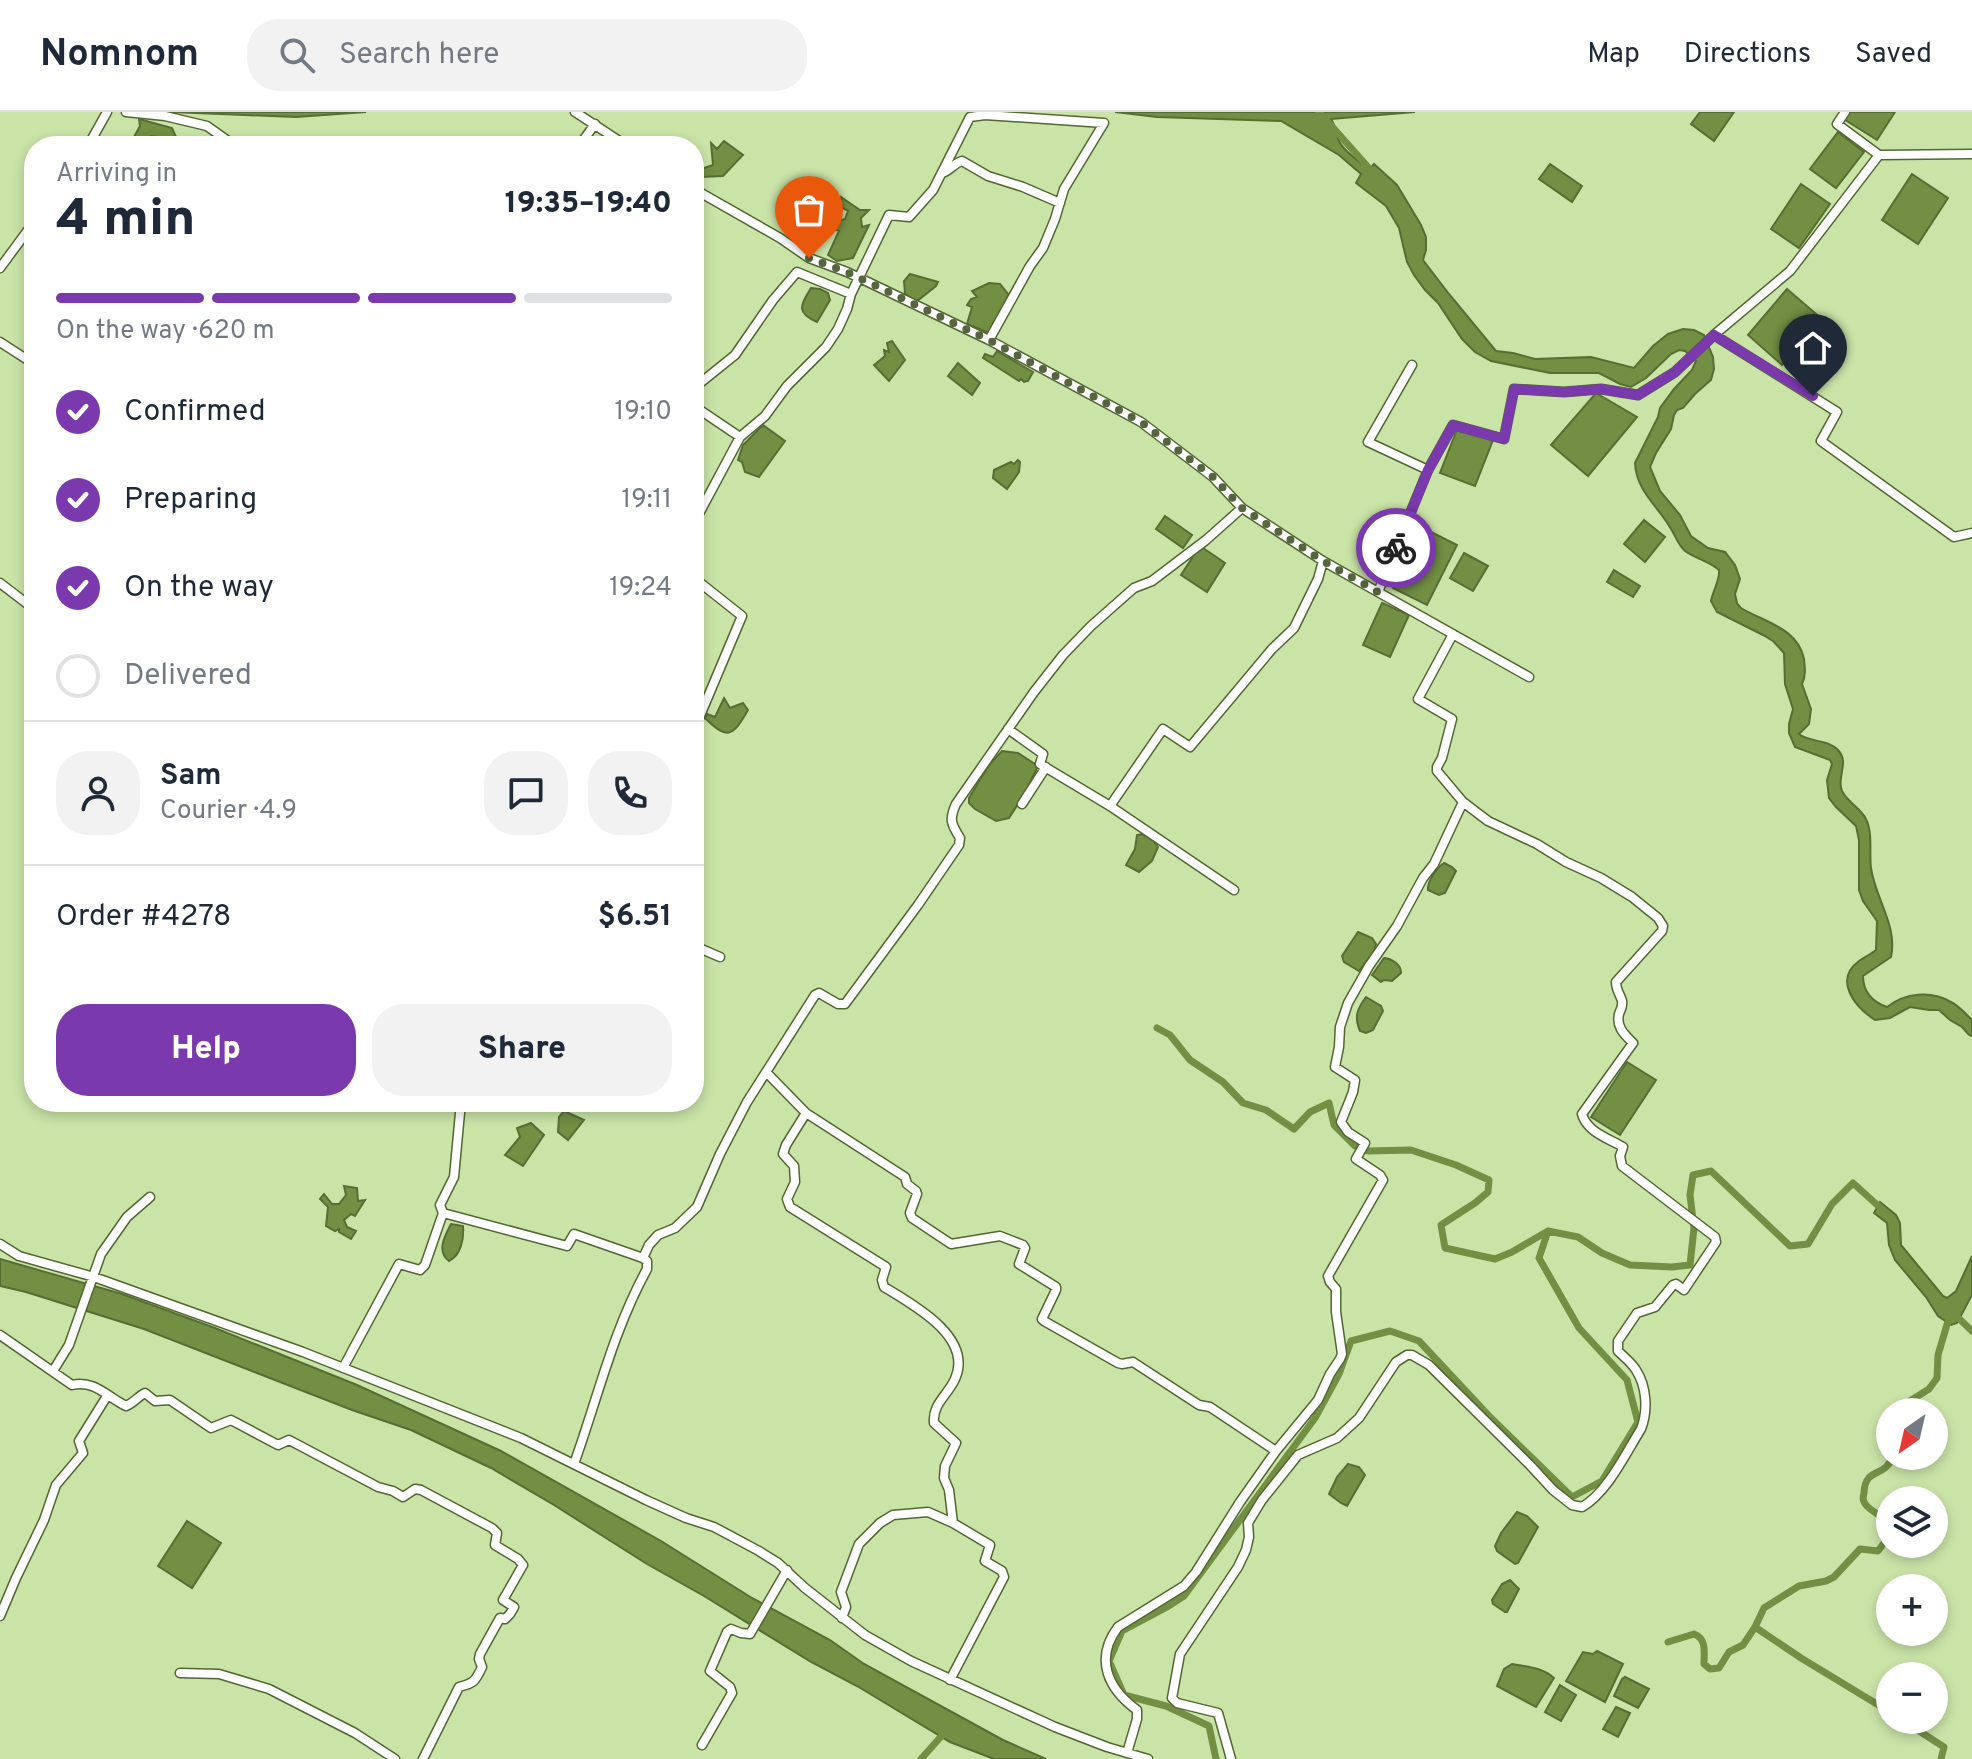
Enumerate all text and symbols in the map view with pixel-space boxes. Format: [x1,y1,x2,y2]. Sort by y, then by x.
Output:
search box [247,19,807,91]
text: Nomnom [40,31,199,80]
icon: search [275,33,319,77]
text: Search here [339,37,499,74]
text: Map [1587,37,1640,73]
text: Directions [1684,37,1811,73]
text: Saved [1855,37,1932,73]
text: Arriving in [56,158,177,191]
pin [775,176,843,258]
text: 19:35–19:40 [505,186,672,223]
text: 4 min [56,188,196,254]
icon: bag [787,188,831,232]
pin [1779,314,1847,396]
text: On the way · 620 m [56,315,274,348]
icon: home [1791,326,1835,370]
icon: check [56,390,100,434]
text: Confirmed [124,394,266,431]
text: 19:10 [615,396,672,429]
icon: check [56,478,100,522]
text: Preparing [124,482,257,519]
text: 19:11 [622,484,672,517]
courier [1356,508,1436,588]
icon: bike [1374,526,1418,570]
icon: check [56,566,100,610]
text: On the way [124,570,274,607]
text: 19:24 [609,572,672,605]
text: Delivered [124,658,252,695]
button: person [56,751,140,835]
button: chat [484,751,568,835]
button: phone [588,751,672,835]
text: Sam [160,758,222,795]
text: Courier · 4.9 [160,795,297,828]
text: Order #4278 [56,899,231,936]
text: $6.51 [598,899,672,936]
button: Help [56,1004,356,1096]
button: Share [372,1004,672,1096]
north arrow [1876,1398,1948,1470]
map controls [1876,1398,1948,1734]
button: layers [1876,1486,1948,1558]
button: + [1876,1574,1948,1646]
button: − [1876,1662,1948,1734]

